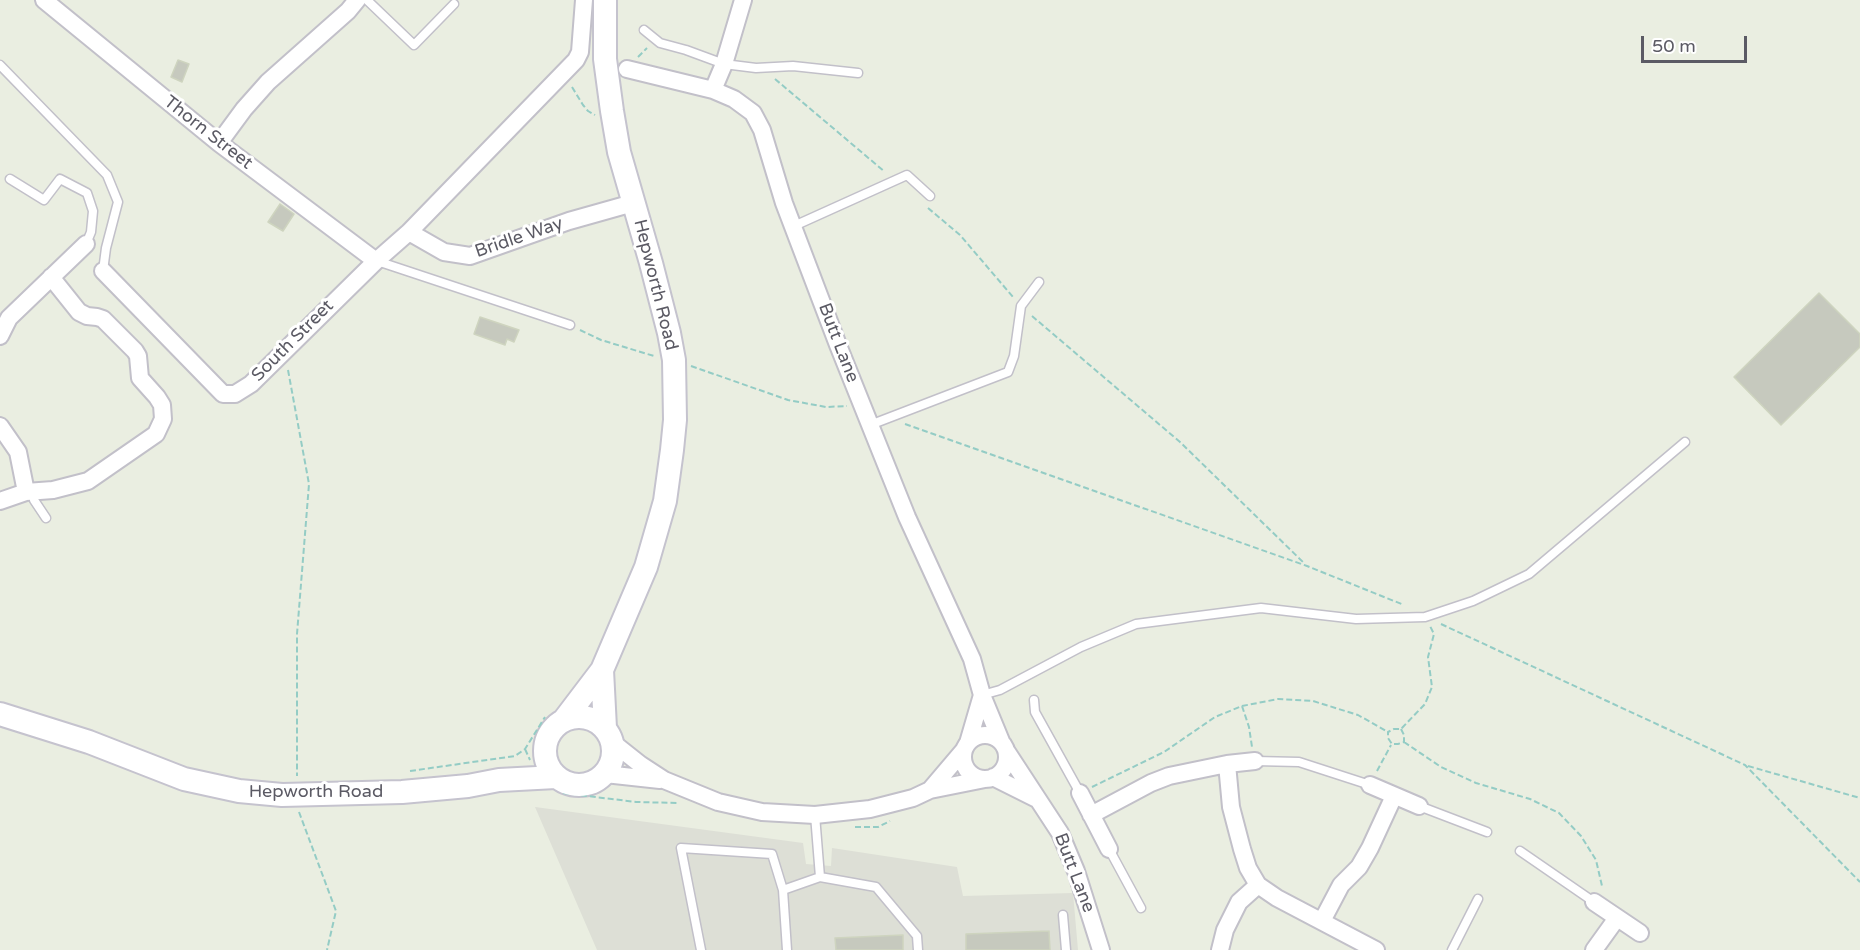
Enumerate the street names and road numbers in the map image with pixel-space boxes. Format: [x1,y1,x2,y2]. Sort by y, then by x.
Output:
street label: Thorn Street [159,92,257,174]
street label: Bridle Way [472,213,566,263]
street label: Hepworth Road [628,217,682,353]
street label: South Street [248,296,338,386]
street label: Butt Lane [813,300,863,386]
street label: Hepworth Road [249,781,383,803]
street label: Butt Lane [1049,830,1099,916]

